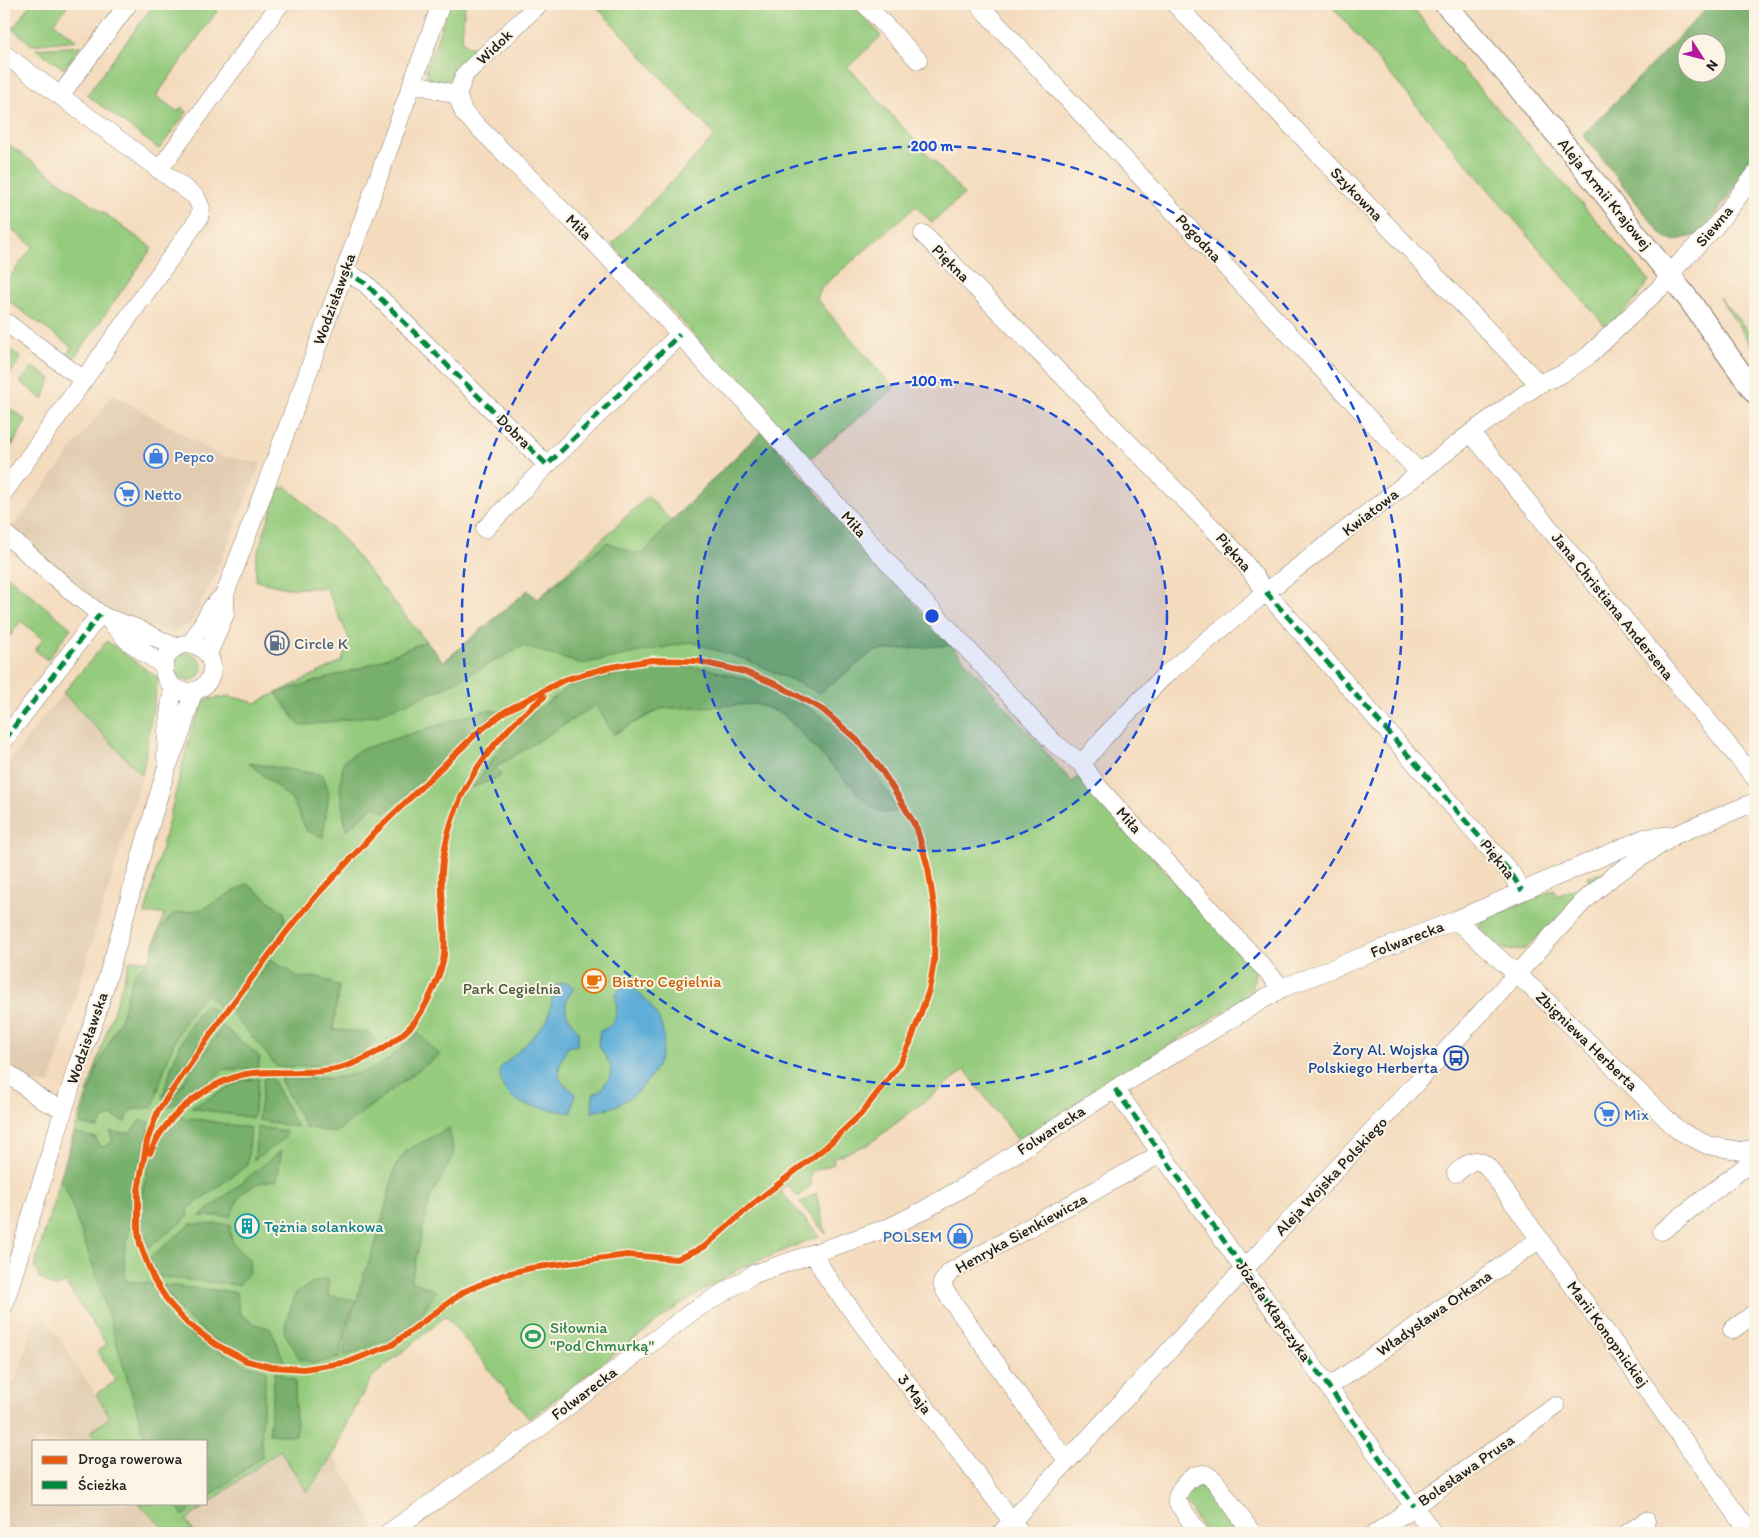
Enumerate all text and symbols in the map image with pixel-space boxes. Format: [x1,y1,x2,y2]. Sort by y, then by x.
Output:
street label: Widok [472,25,516,69]
north arrow [1676,32,1726,82]
text: N [1702,57,1722,74]
street label: Aleja Armii Krajowej [1554,134,1656,254]
text: 200 m [911,137,954,155]
street label: Szykowna [1327,163,1387,225]
street label: Siewna [1691,201,1737,251]
street label: Miła [562,210,596,244]
street label: Pogodna [1172,210,1227,267]
street label: Piękna [928,240,974,286]
street label: Wodzisławska [309,250,360,347]
text: 100 m [911,372,953,390]
street label: Dobra [493,410,535,452]
shop icon: Pepco [143,443,169,469]
place label: Pepco [174,447,214,466]
supermarket icon: Netto [114,481,140,507]
street label: Kwiatowa [1338,484,1402,540]
place label: Netto [144,485,182,504]
street label: Miła [837,507,871,541]
street label: Jana Christiana Andersena [1548,528,1679,684]
street label: Piękna [1212,529,1256,576]
centre of rings [923,607,941,625]
fuel station icon: Circle K [264,630,290,656]
place label: Circle K [294,634,349,653]
street label: Miła [1112,803,1146,837]
street label: Piękna [1476,835,1520,883]
street label: Folwarecka [1368,916,1447,962]
cafe icon: Bistro Cegielnia [581,968,607,994]
place label: Bistro Cegielnia [612,972,722,991]
park label: Park Cegielnia [463,979,562,998]
street label: Zbigniewa Herberta [1532,987,1643,1095]
street label: Wodzisławska [62,989,112,1087]
place label: Żory Al. Wojska Polskiego Herberta [1308,1040,1439,1077]
bus stop icon: Żory Al. Wojska Polskiego Herberta [1443,1045,1469,1071]
street label: Folwarecka [1013,1101,1089,1159]
supermarket icon: Mix [1594,1101,1620,1127]
place label: Mix [1624,1105,1649,1124]
street label: Aleja Wojska Polskiego [1271,1113,1391,1239]
street label: Henryka Sienkiewicza [952,1189,1090,1277]
building icon: Tężnia solankowa [234,1213,260,1239]
place label: Tężnia solankowa [264,1217,384,1236]
shop icon: POLSEM [947,1223,973,1249]
place label: POLSEM [883,1227,942,1246]
street label: Józefa Kłapczyka [1232,1257,1316,1366]
street label: Władysława Orkana [1373,1266,1495,1360]
street label: Marii Konopnickiej [1563,1277,1653,1391]
place label: Siłownia "Pod Chmurką" [550,1318,655,1355]
sports icon: Siłownia "Pod Chmurką" [520,1323,546,1349]
street label: Folwarecka [547,1362,621,1424]
street label: 3 Maja [894,1370,936,1418]
street label: Bolesława Prusa [1414,1429,1518,1510]
legend [32,1440,208,1504]
text: Droga rowerowa [78,1450,182,1468]
text: Ścieżka [78,1476,127,1494]

